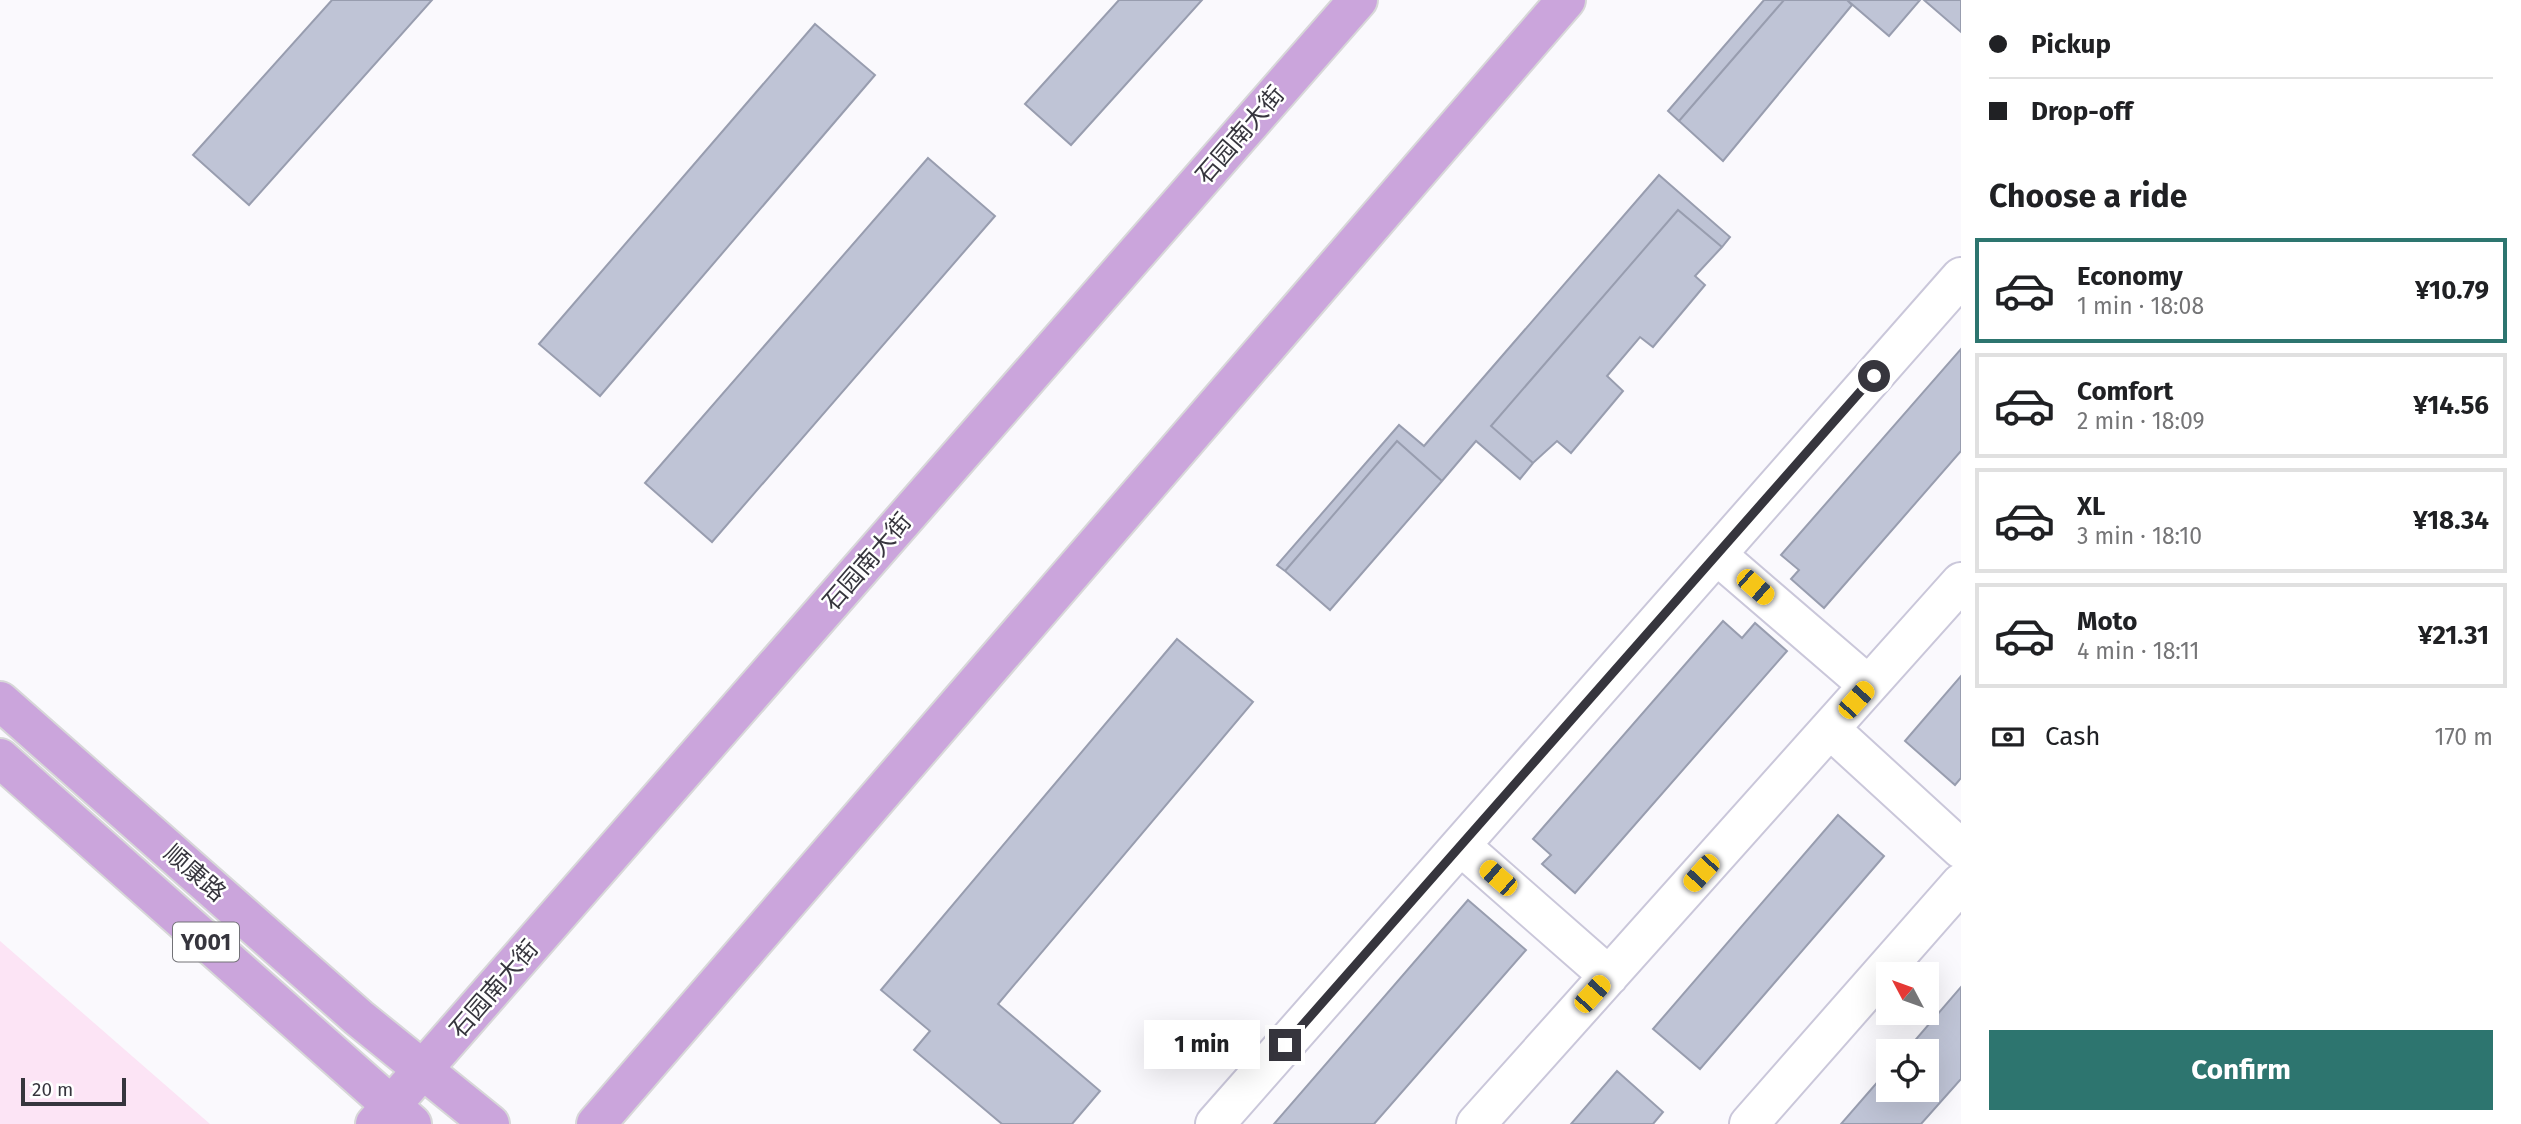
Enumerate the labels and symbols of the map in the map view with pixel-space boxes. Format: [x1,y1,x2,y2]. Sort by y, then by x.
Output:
street label: 石园南大街 [1190,81,1290,189]
route start [1858,360,1890,392]
street label: 石园南大街 [817,508,917,616]
car [1733,565,1778,609]
car [1835,677,1878,723]
street label: 顺康路 [159,839,231,907]
car [1680,850,1723,896]
car [1476,856,1521,900]
road number: Y001 [173,923,239,962]
street label: 石园南大街 [444,935,544,1043]
north arrow [1876,962,1939,1026]
car [1571,971,1614,1017]
callout: 1 min [1145,1020,1260,1070]
route end [1269,1029,1301,1061]
scale bar [21,1075,126,1107]

